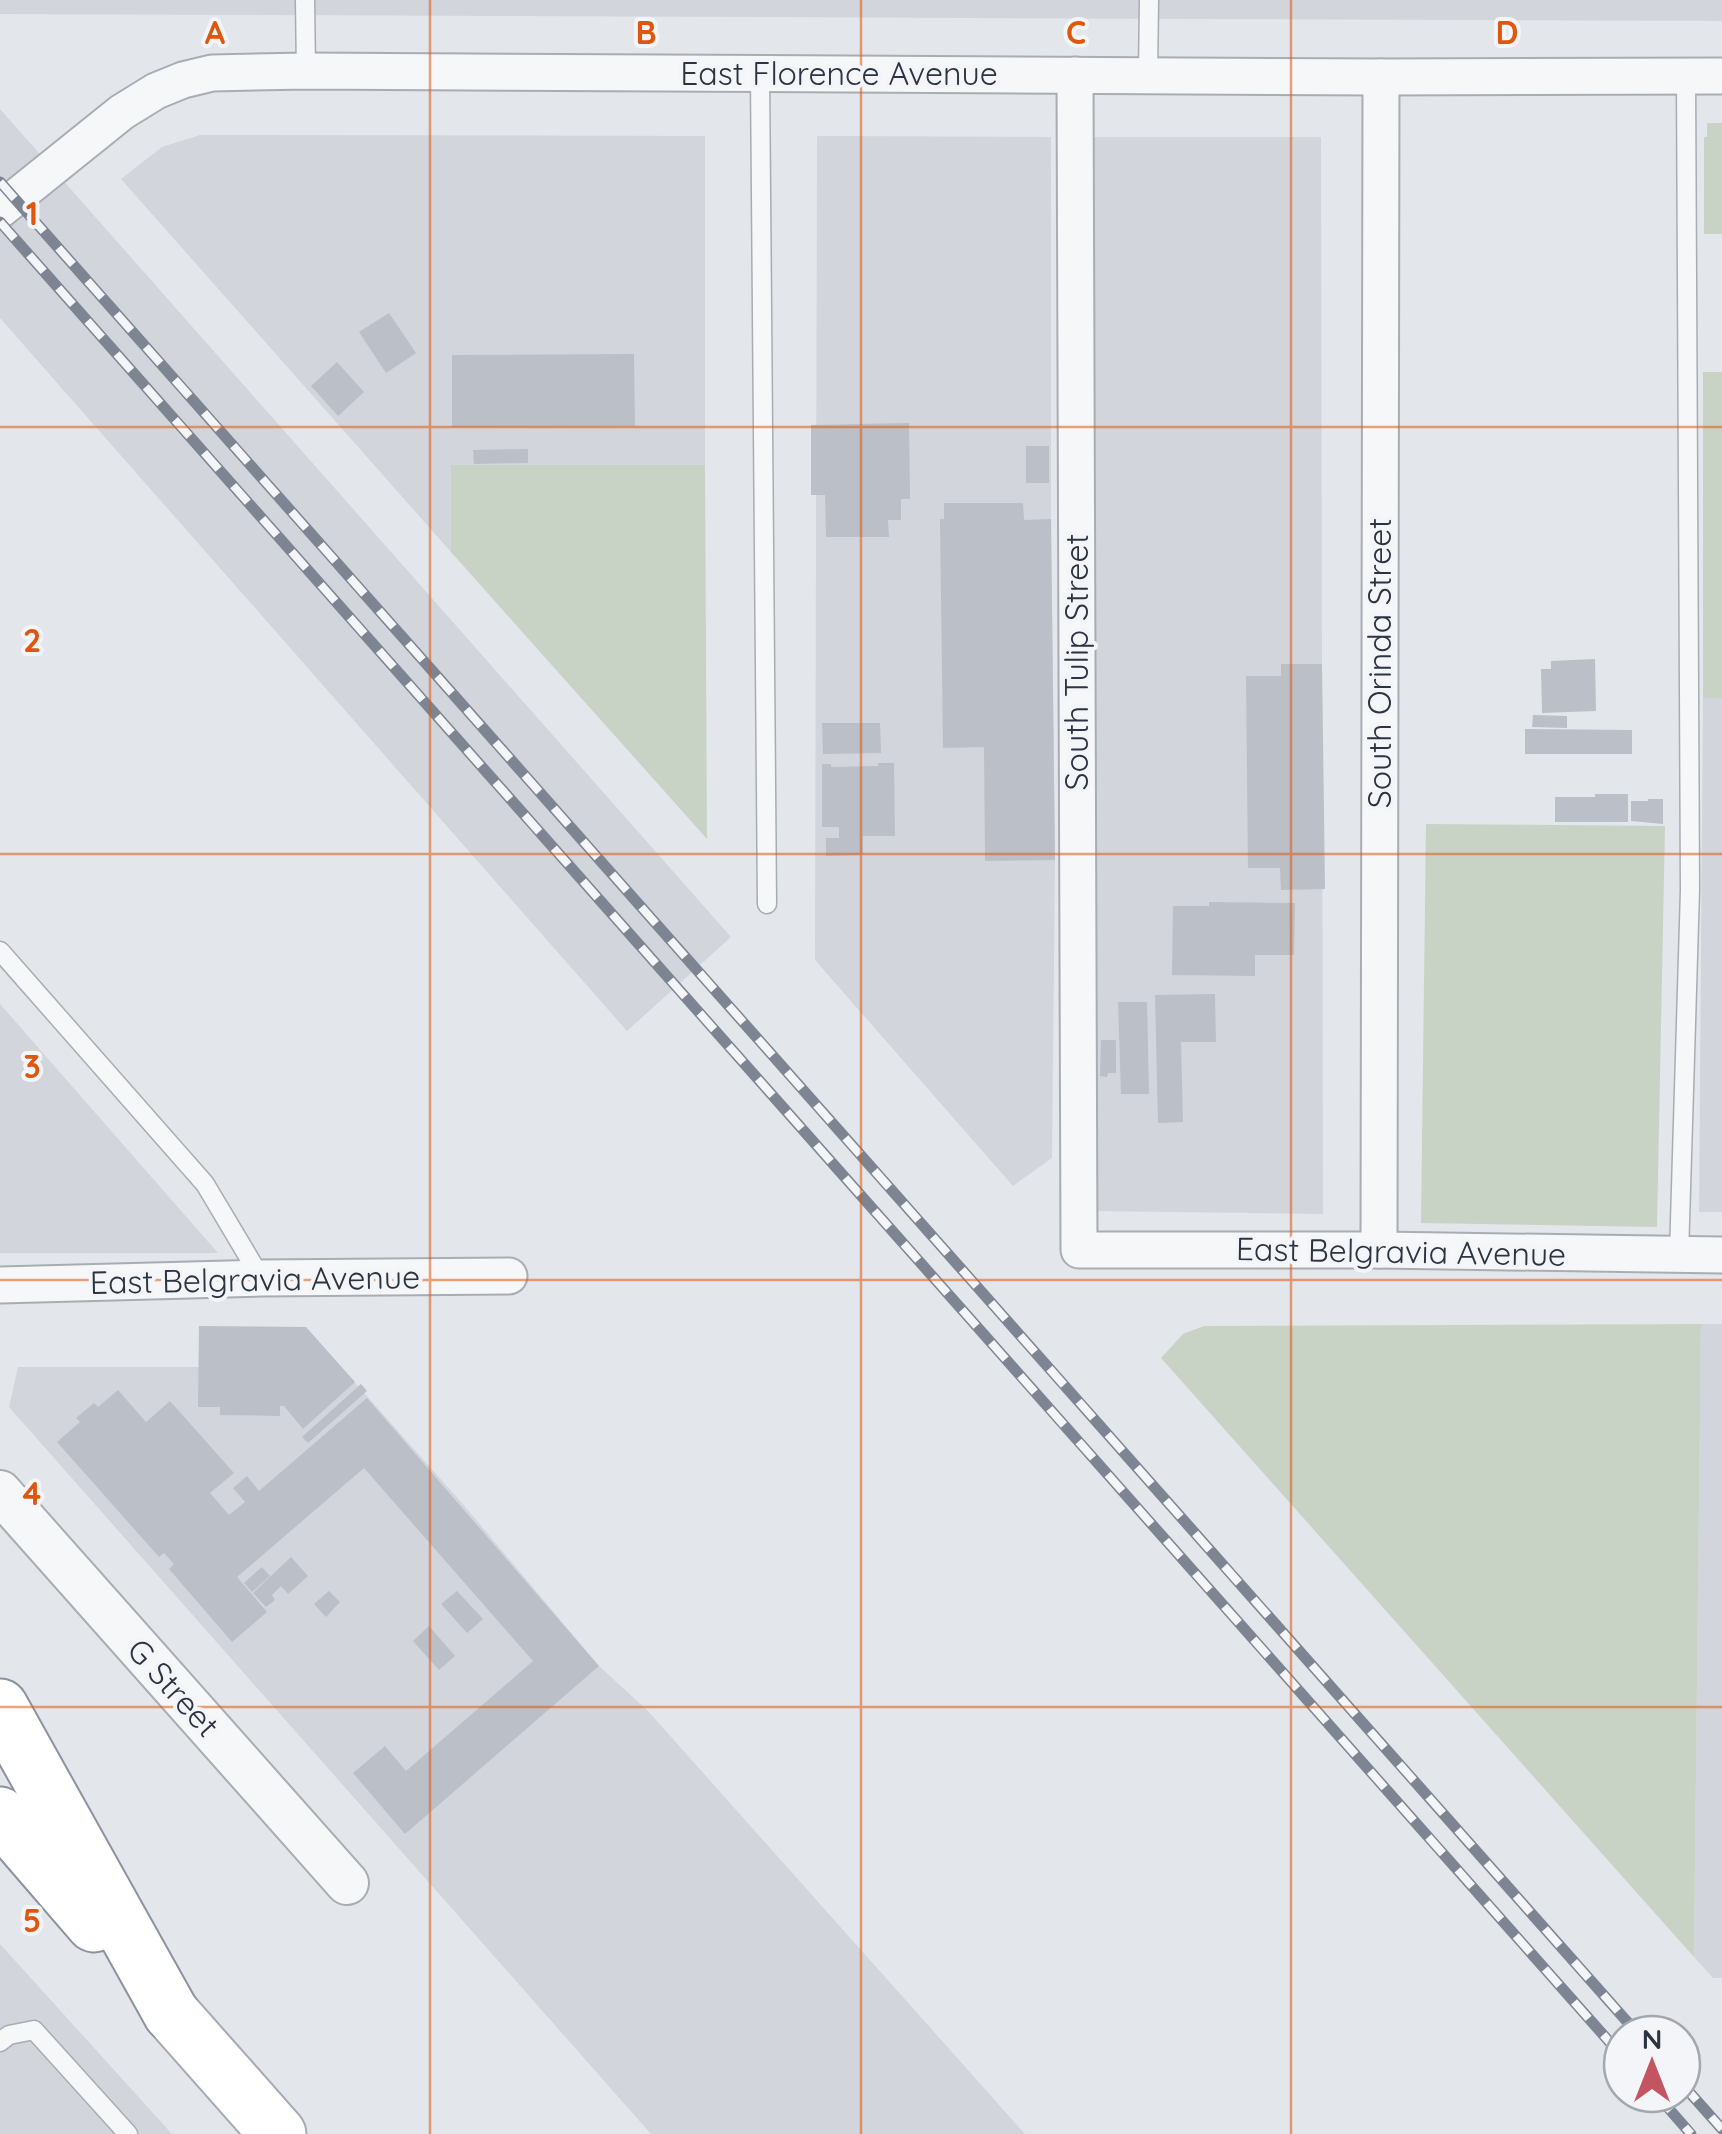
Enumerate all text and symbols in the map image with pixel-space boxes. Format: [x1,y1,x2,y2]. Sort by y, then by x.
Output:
text: A [205,12,226,52]
text: B [636,12,656,52]
text: C [1066,12,1086,52]
text: D [1496,12,1518,52]
street label: East Florence Avenue [680,53,998,93]
text: 1 [26,193,38,233]
street label: South Orinda Street [1359,518,1399,808]
street label: South Tulip Street [1056,534,1096,790]
text: 2 [23,620,41,660]
text: 3 [23,1046,41,1086]
street label: East Belgravia Avenue [1236,1228,1567,1274]
street label: East Belgravia Avenue [89,1256,420,1302]
text: 4 [23,1473,42,1513]
street label: G Street [119,1630,228,1745]
text: 5 [23,1900,41,1940]
north arrow [1602,2014,1702,2114]
text: N [1642,2021,1662,2056]

